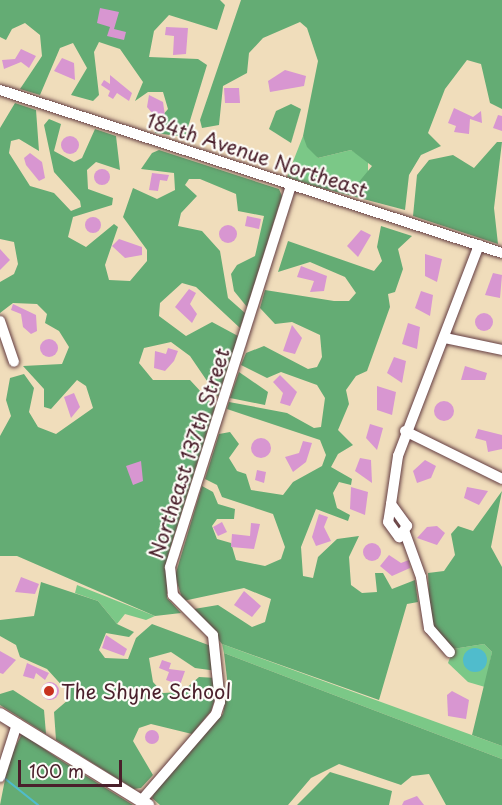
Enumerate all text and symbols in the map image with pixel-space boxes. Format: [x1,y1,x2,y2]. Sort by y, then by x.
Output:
street label: 184th Avenue Northeast [144,108,370,202]
street label: Northeast 137th Street [144,345,234,561]
place label: The Shyne School [61,679,232,703]
marker: The Shyne School [42,684,56,698]
scale bar [21,748,124,786]
text: 100 m [29,757,84,784]

